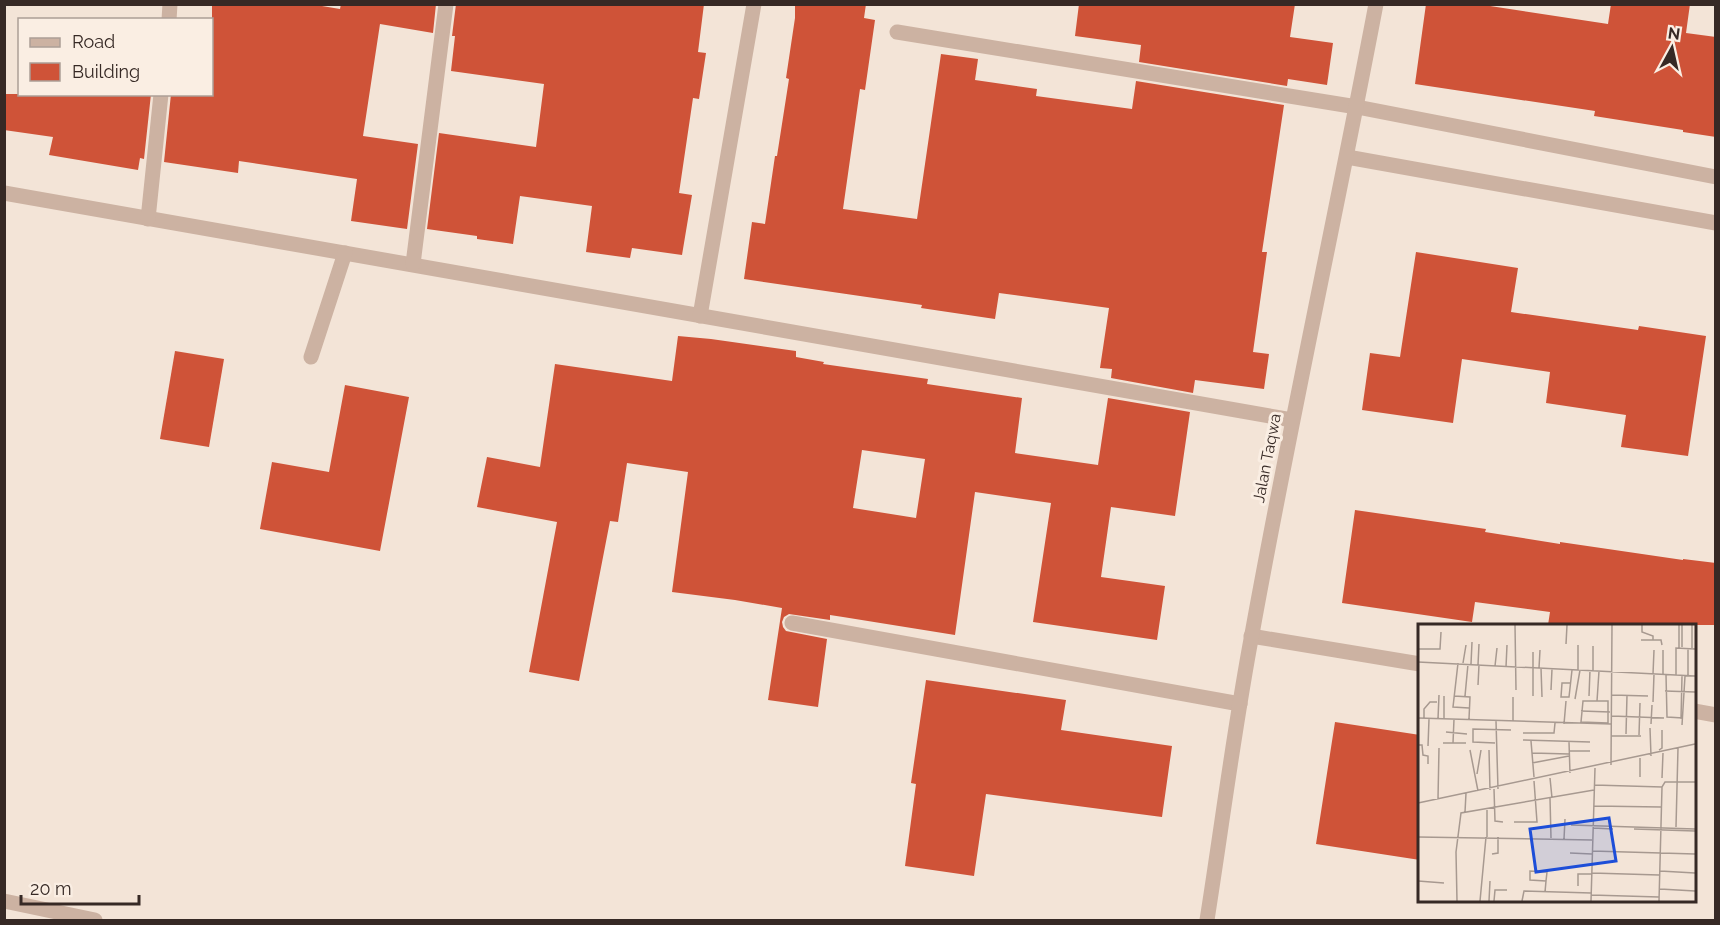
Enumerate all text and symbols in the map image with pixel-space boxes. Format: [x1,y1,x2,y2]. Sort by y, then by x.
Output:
legend [18,18,213,96]
north arrow [1642,18,1702,78]
text: N [1667,23,1681,44]
text: Road [72,31,115,52]
text: Building [72,61,140,82]
street label: Jalan Taqwa [1249,412,1285,504]
inset map [1418,624,1696,901]
scale bar [21,868,140,906]
text: 20 m [30,878,72,899]

